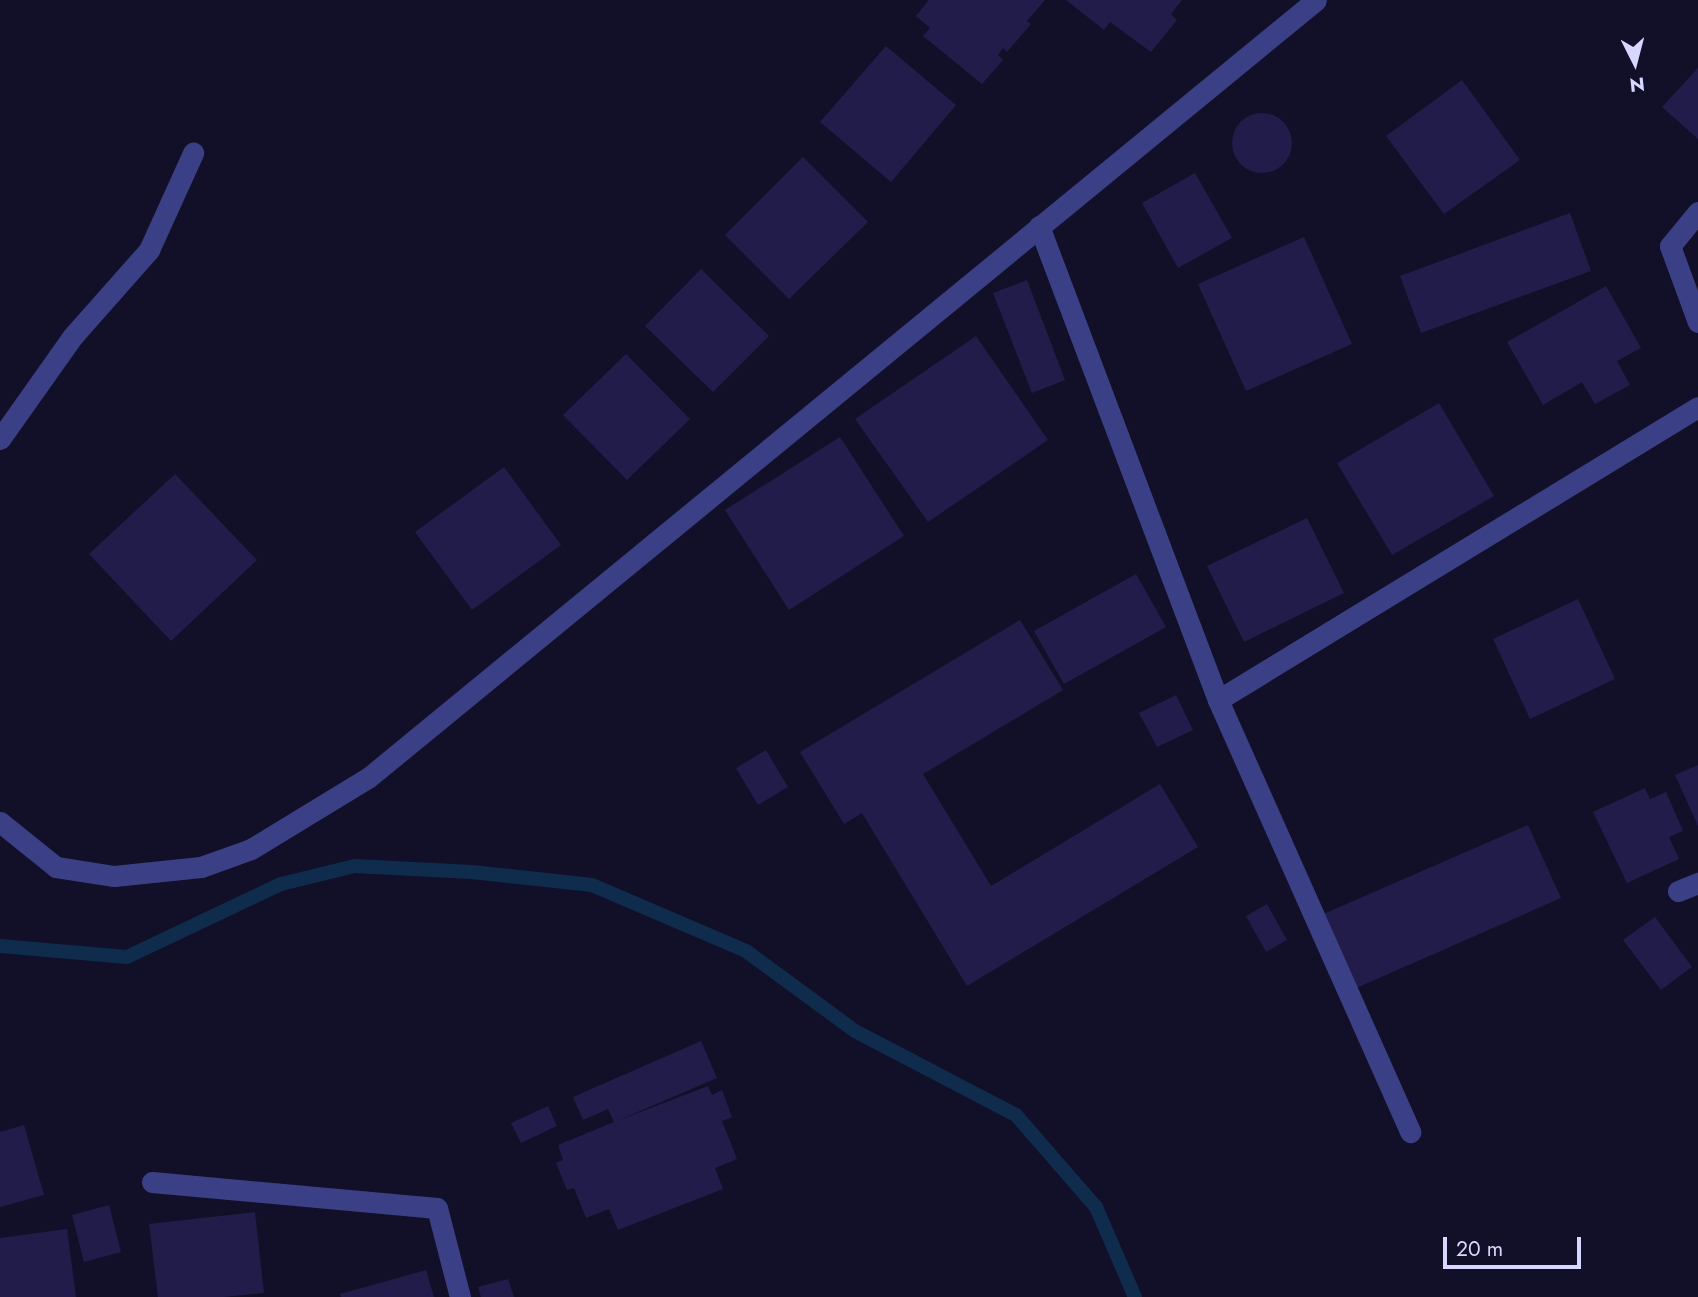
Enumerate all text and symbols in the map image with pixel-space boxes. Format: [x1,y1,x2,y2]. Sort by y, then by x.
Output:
north arrow [1600,28,1670,98]
text: N [1628,70,1646,99]
scale bar [1446,1224,1584,1268]
text: 20 m [1456,1234,1503,1264]

